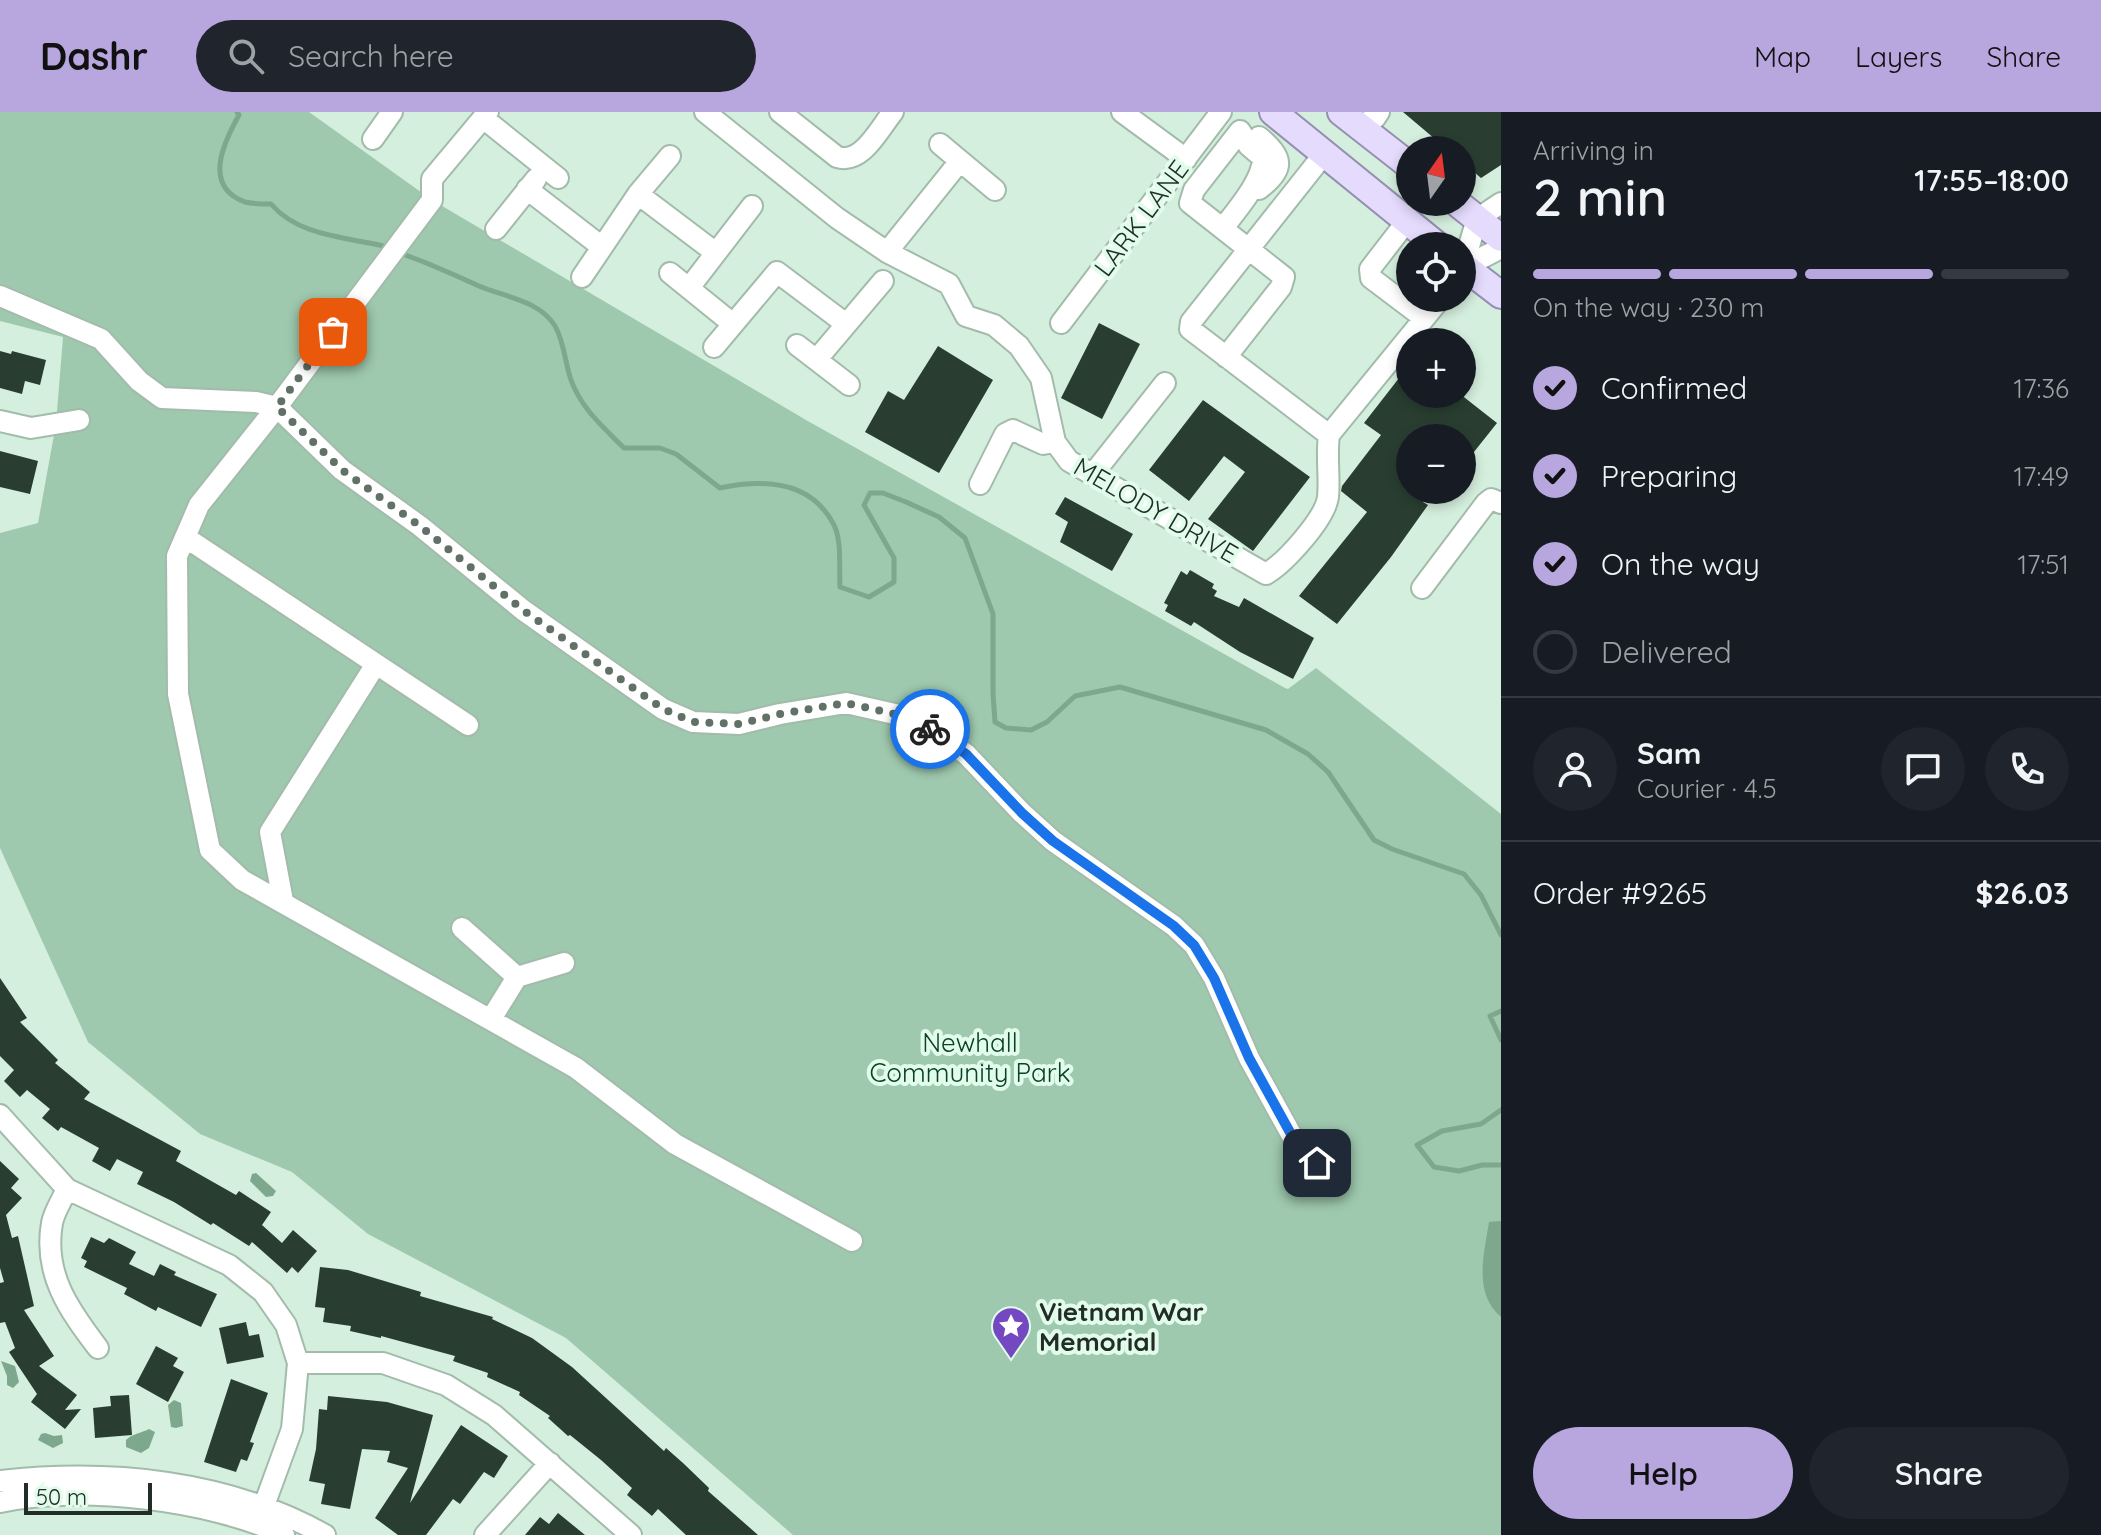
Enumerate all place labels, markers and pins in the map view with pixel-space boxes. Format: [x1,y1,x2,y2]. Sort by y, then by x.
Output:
pin [299,298,367,366]
pin [1283,1129,1351,1197]
place label: Vietnam War Memorial [1039,1295,1204,1358]
place icon: Vietnam War Memorial [990,1305,1032,1360]

